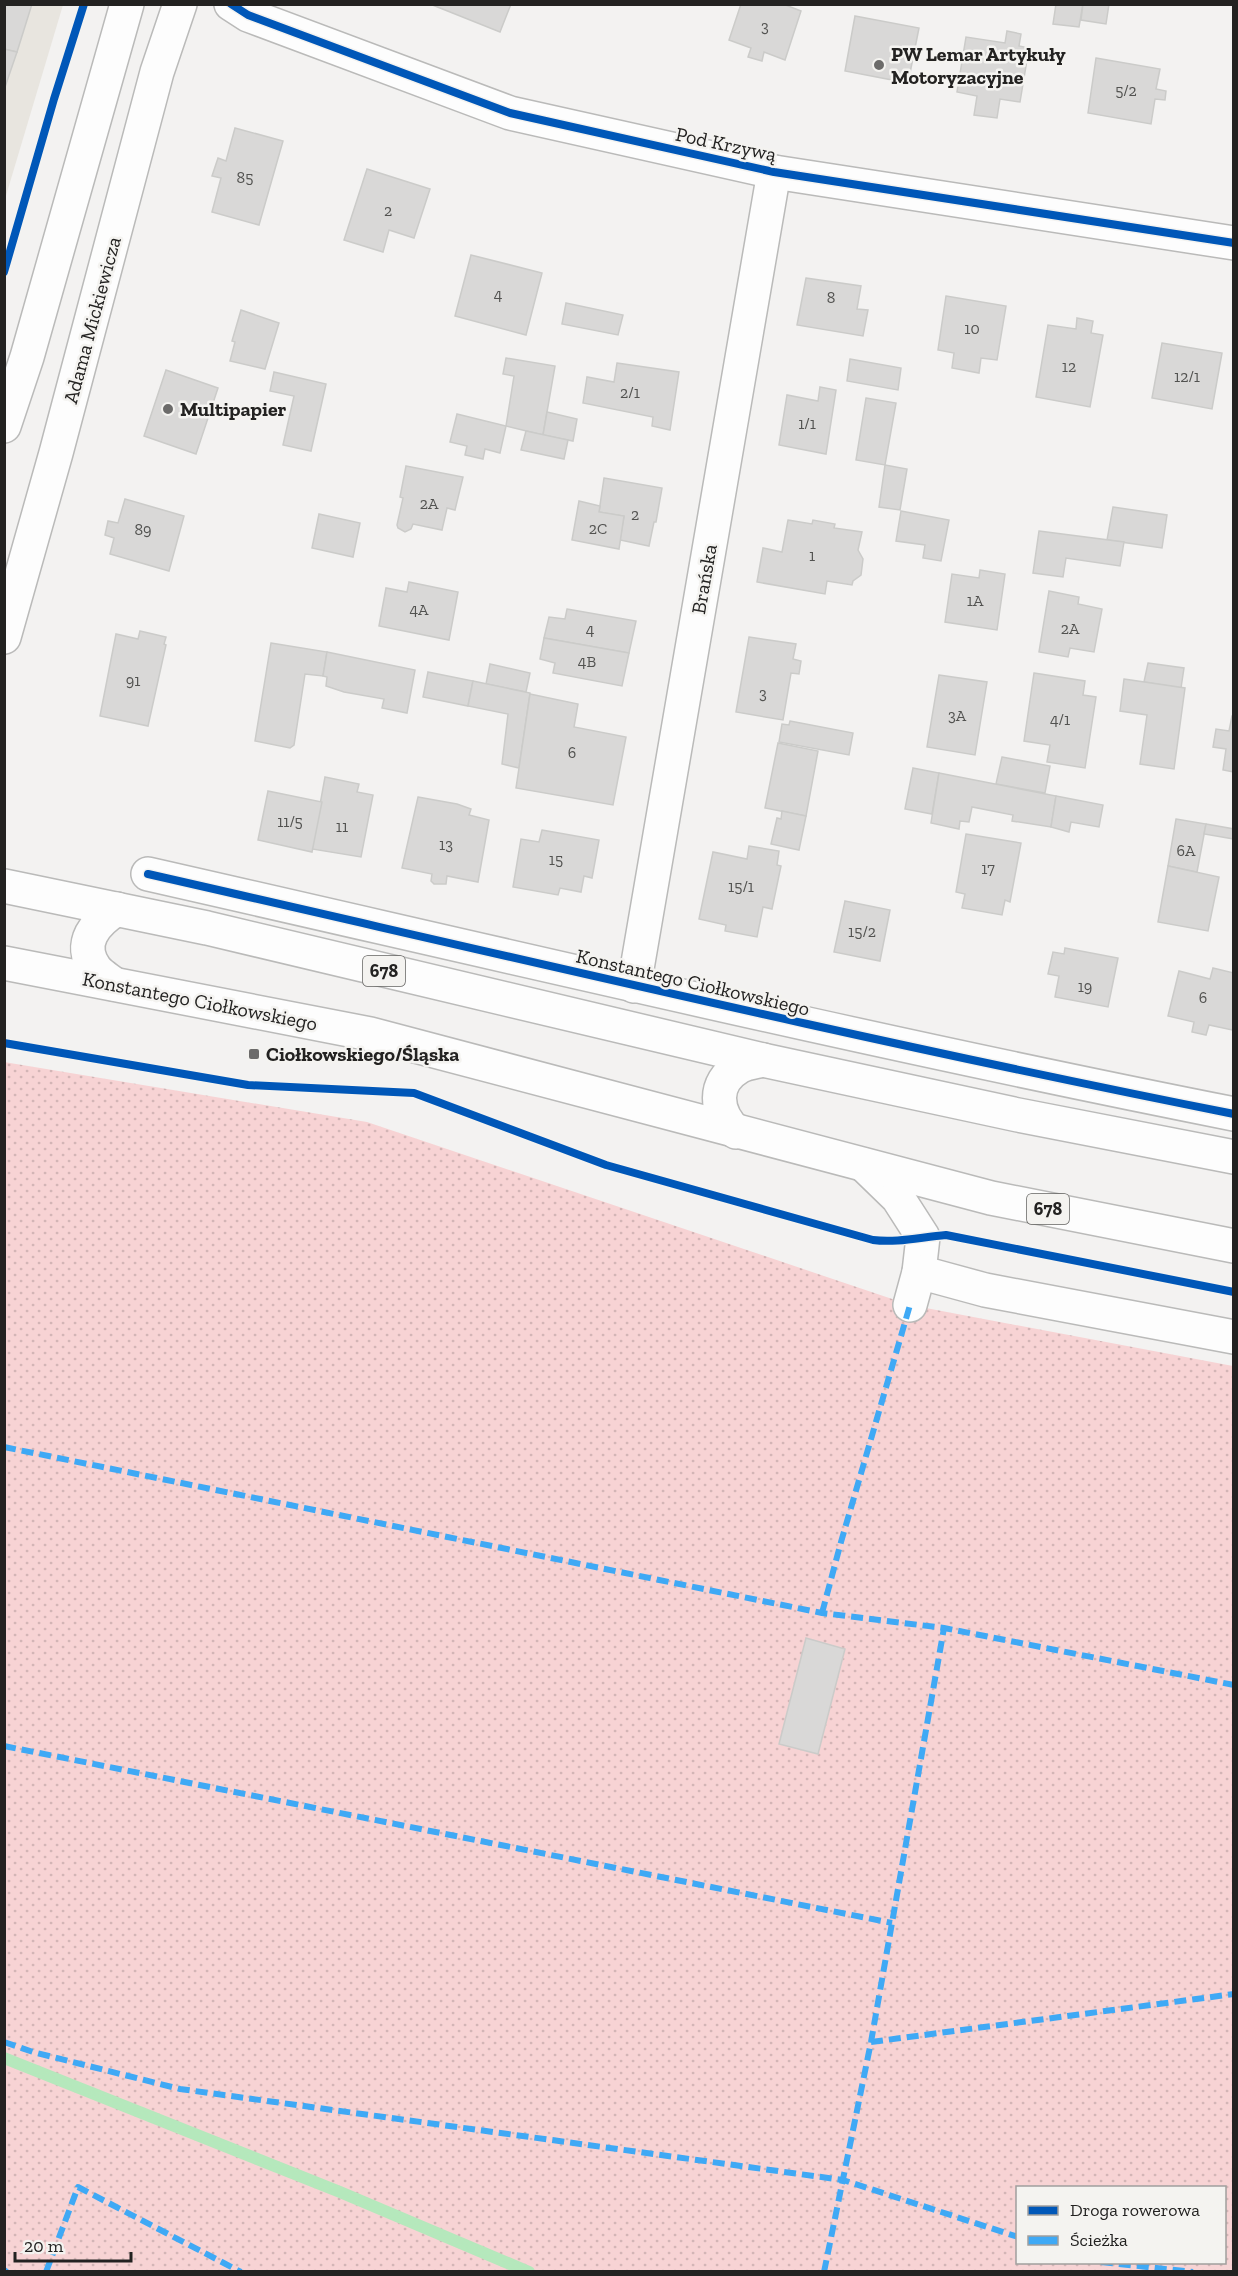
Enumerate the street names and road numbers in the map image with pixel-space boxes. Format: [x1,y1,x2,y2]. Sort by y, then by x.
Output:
street label: Pod Krzywą [673,122,779,166]
street label: Adama Mickiewicza [58,234,126,406]
street label: Brańska [686,542,722,616]
street label: Konstantego Ciołkowskiego [574,943,812,1021]
road number: 678 [363,956,405,986]
street label: Konstantego Ciołkowskiego [80,966,320,1036]
road number: 678 [1027,1194,1069,1224]

